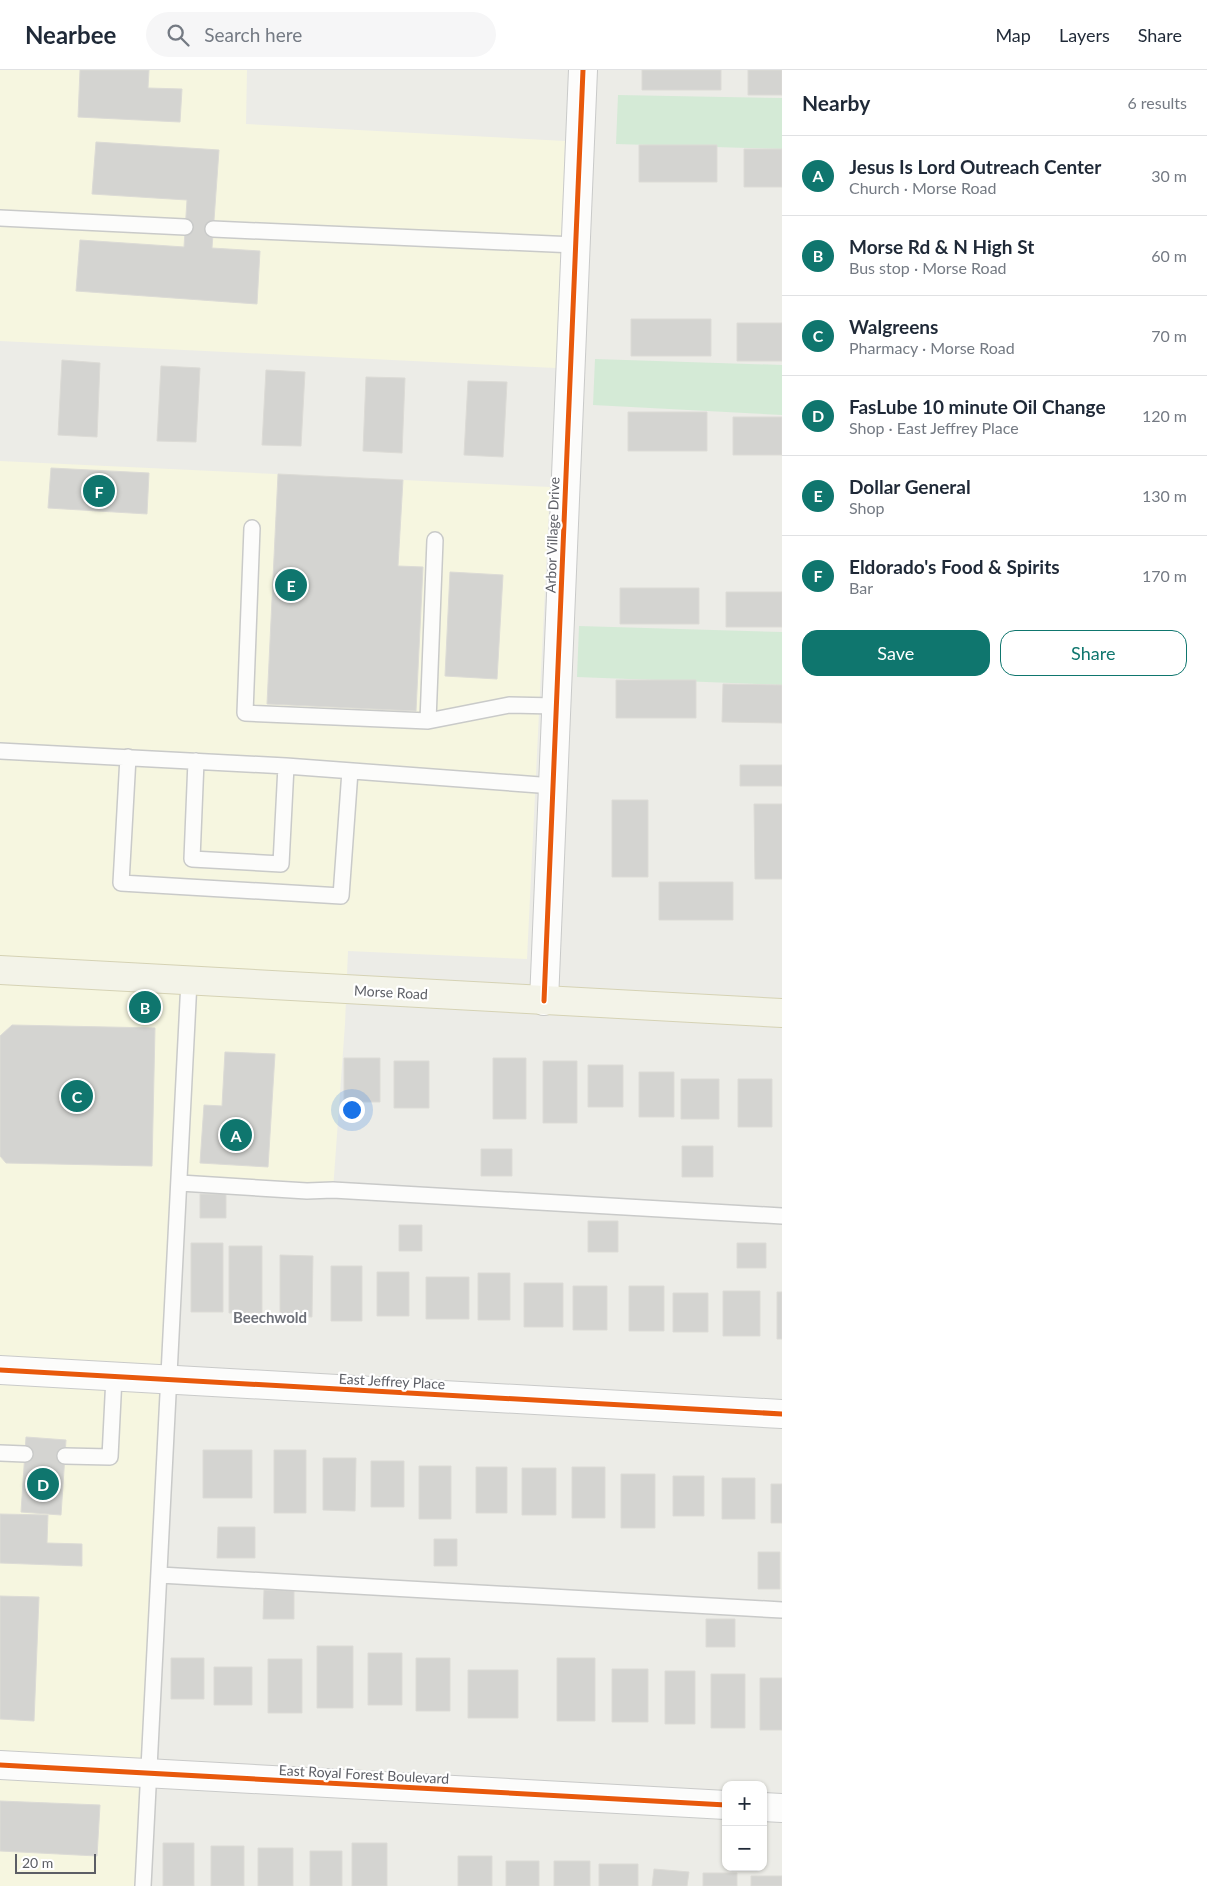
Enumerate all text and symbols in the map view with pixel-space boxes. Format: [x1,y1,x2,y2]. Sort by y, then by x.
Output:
search box [146,12,496,57]
text: Nearbee [25,20,116,49]
icon: search [164,21,192,49]
text: Search here [204,23,302,46]
text: Map [995,24,1031,46]
text: Layers [1059,24,1110,46]
text: Share [1138,24,1182,46]
text: Nearby [802,90,870,115]
text: 6 results [1127,93,1187,112]
text: Jesus Is Lord Outreach Center [849,155,1101,178]
text: A [812,166,824,185]
text: 30 m [1151,166,1187,185]
text: Church · Morse Road [849,178,996,197]
text: Morse Rd & N High St [849,235,1034,258]
text: B [813,246,823,265]
text: 60 m [1151,246,1187,265]
text: Bus stop · Morse Road [849,258,1007,277]
text: Walgreens [849,315,938,338]
text: C [813,326,823,345]
text: 70 m [1151,326,1187,345]
text: Pharmacy · Morse Road [849,338,1015,357]
text: FasLube 10 minute Oil Change [849,395,1106,418]
text: D [812,406,824,425]
text: 120 m [1142,406,1187,425]
text: Shop · East Jeffrey Place [849,418,1019,437]
pin: F [83,472,115,510]
text: Dollar General [849,475,971,498]
street label: Arbor Village Drive [541,477,563,593]
text: E [813,486,823,505]
text: 130 m [1142,486,1187,505]
text: Shop [849,498,885,517]
text: Eldorado's Food & Spirits [849,555,1060,578]
pin: E [275,566,307,604]
text: F [813,566,823,585]
text: 170 m [1142,566,1187,585]
text: Bar [849,578,873,597]
button: Save [802,630,990,676]
button: Share [1000,630,1187,676]
street label: Morse Road [354,982,428,1002]
pin: B [129,988,161,1026]
pin: C [61,1077,93,1115]
your location [339,1097,365,1123]
pin: A [220,1116,252,1154]
district label: Beechwold [233,1308,307,1326]
street label: East Jeffrey Place [338,1370,446,1392]
pin: D [27,1465,59,1503]
street label: East Royal Forest Boulevard [278,1761,450,1787]
map controls [722,1781,767,1871]
button: + [722,1781,767,1826]
button: − [722,1826,767,1871]
scale bar [15,1851,96,1874]
text: 20 m [22,1854,53,1871]

